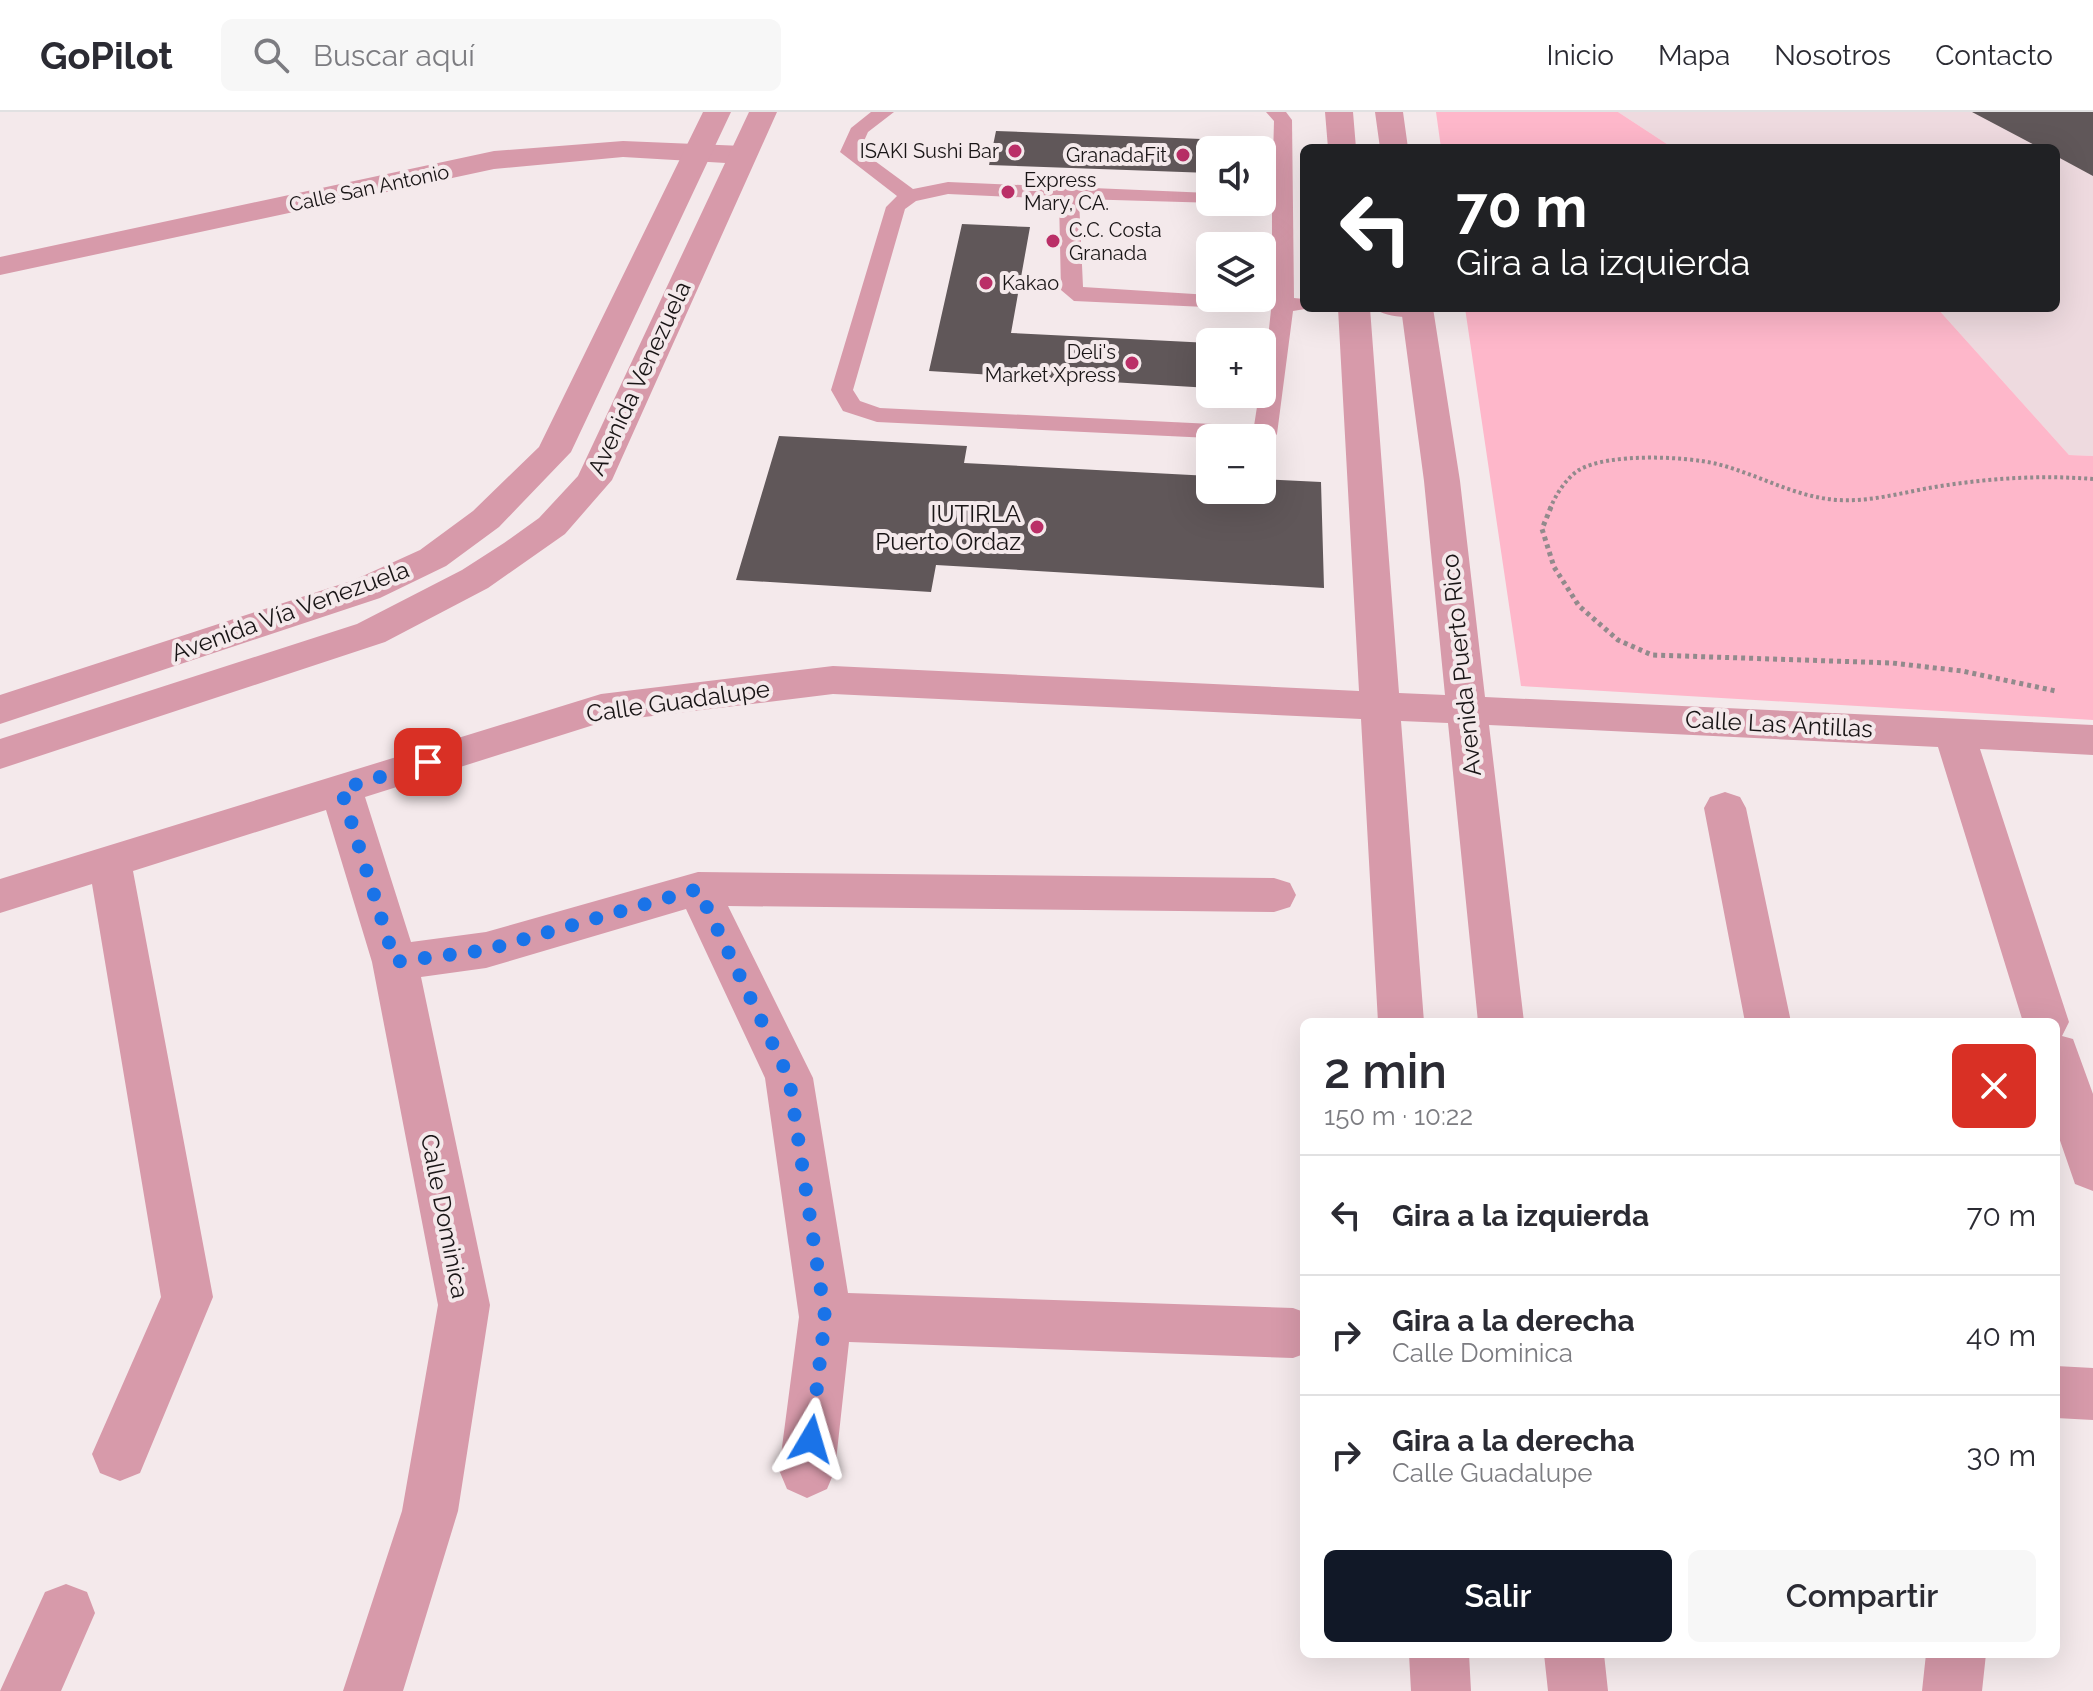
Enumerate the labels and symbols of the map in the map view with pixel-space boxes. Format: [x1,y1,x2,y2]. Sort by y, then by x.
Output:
place label: ISAKI Sushi Bar [860,139,999,163]
marker: ISAKI Sushi Bar [1006,142,1024,160]
place label: GranadaFit [1066,143,1167,167]
marker: GranadaFit [1174,146,1192,164]
street label: Calle San Antonio [287,159,451,217]
place label: Express Mary, CA. [1024,168,1109,215]
marker: Express Mary, CA. [999,183,1017,201]
place label: C.C. Costa Granada [1069,218,1162,265]
marker: C.C. Costa Granada [1044,232,1062,250]
place label: Kakao [1002,271,1059,295]
marker: Kakao [977,274,995,292]
street label: Avenida Venezuela [581,276,697,480]
place label: Deli's Market Xpress [985,340,1116,387]
marker: Deli's Market Xpress [1123,354,1141,372]
place label: IUTIRLA Puerto Ordaz [875,499,1021,556]
marker: IUTIRLA Puerto Ordaz [1028,518,1046,536]
street label: Avenida Puerto Rico [1435,552,1487,778]
street label: Avenida Vía Venezuela [167,554,413,668]
street label: Calle Guadalupe [584,674,772,728]
street label: Calle Las Antillas [1684,705,1874,743]
pin [394,728,462,796]
street label: Calle Dominica [415,1131,475,1301]
position arrow [769,1397,853,1481]

